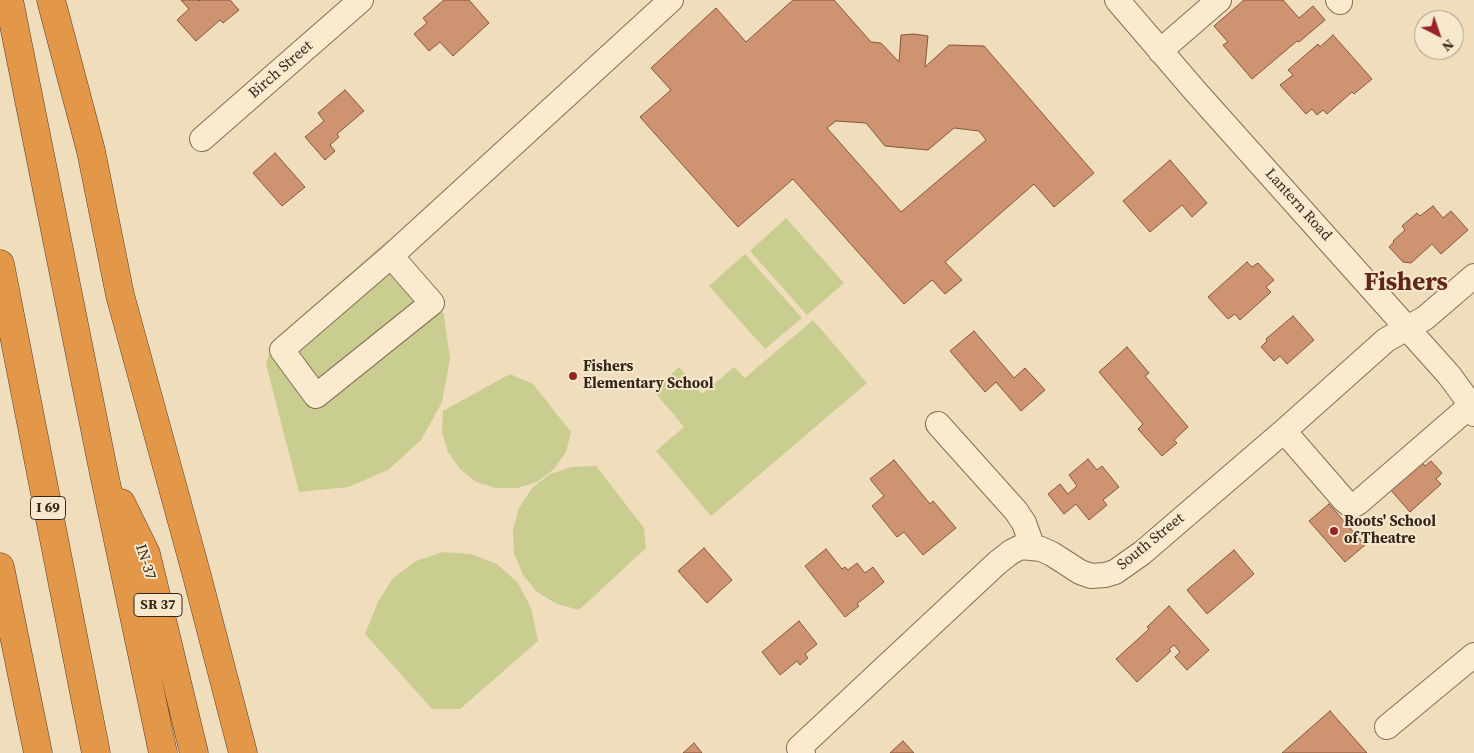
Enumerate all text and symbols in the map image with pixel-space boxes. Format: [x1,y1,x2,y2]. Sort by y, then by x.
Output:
north arrow [1414,10,1464,60]
text: N [1438,35,1459,56]
street label: Birch Street [245,37,317,103]
street label: Lantern Road [1261,165,1335,245]
district label: Fishers [1364,269,1448,299]
place label: Fishers Elementary School [583,358,713,393]
marker: Fishers Elementary School [567,370,579,382]
road number: I 69 [30,496,66,520]
street label: South Street [1114,510,1188,574]
place label: Roots' School of Theatre [1344,513,1436,548]
marker: Roots' School of Theatre [1328,525,1340,537]
street label: IN-37 [131,542,159,582]
road number: SR 37 [134,594,182,616]

